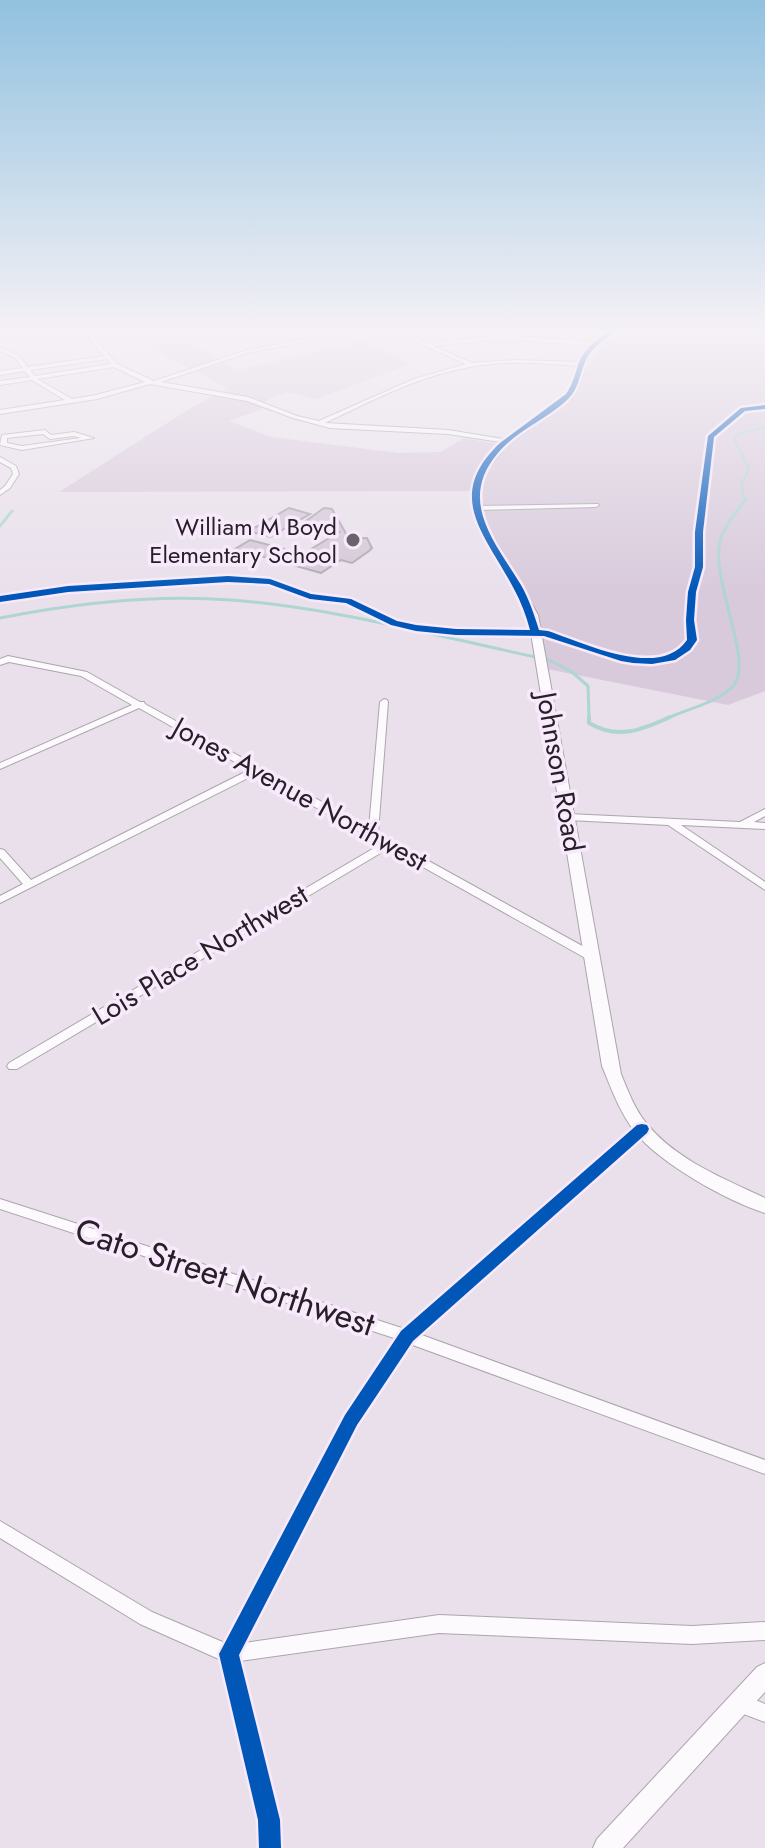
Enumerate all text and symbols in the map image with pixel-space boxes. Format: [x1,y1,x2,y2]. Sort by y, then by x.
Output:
place label: William M Boyd Elementary School [149,509,337,572]
marker: William M Boyd Elementary School [344,531,362,549]
street label: Johnson Road [525,685,594,855]
street label: Jones Avenue Northwest [162,705,435,881]
street label: Lois Place Northwest [84,874,316,1036]
street label: Cato Street Northwest [69,1205,381,1349]

